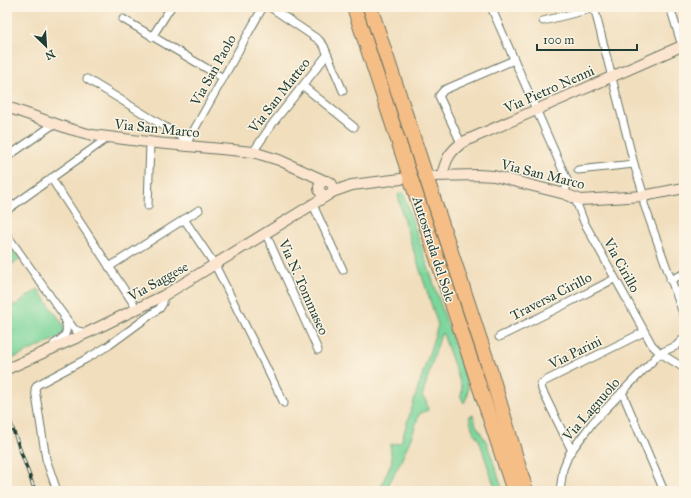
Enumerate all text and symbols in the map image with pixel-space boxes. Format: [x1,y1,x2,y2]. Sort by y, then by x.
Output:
north arrow [26,26,66,66]
scale bar [537,26,637,52]
street label: Via San Paolo [186,32,240,110]
text: 100 m [543,33,574,47]
text: N [42,47,57,63]
street label: Via San Matteo [244,54,314,137]
street label: Via Pietro Nenni [501,62,597,117]
street label: Via San Marco [112,115,200,141]
street label: Via San Marco [498,156,586,193]
street label: Autostrada del Sole [408,193,459,304]
street label: Via Cirillo [599,234,643,295]
street label: Via N. Tommaseo [274,236,332,338]
street label: Via Saggese [124,258,192,305]
street label: Traversa Cirillo [508,269,595,324]
street label: Via Parini [545,332,605,373]
street label: Via Lagnuolo [559,374,623,445]

